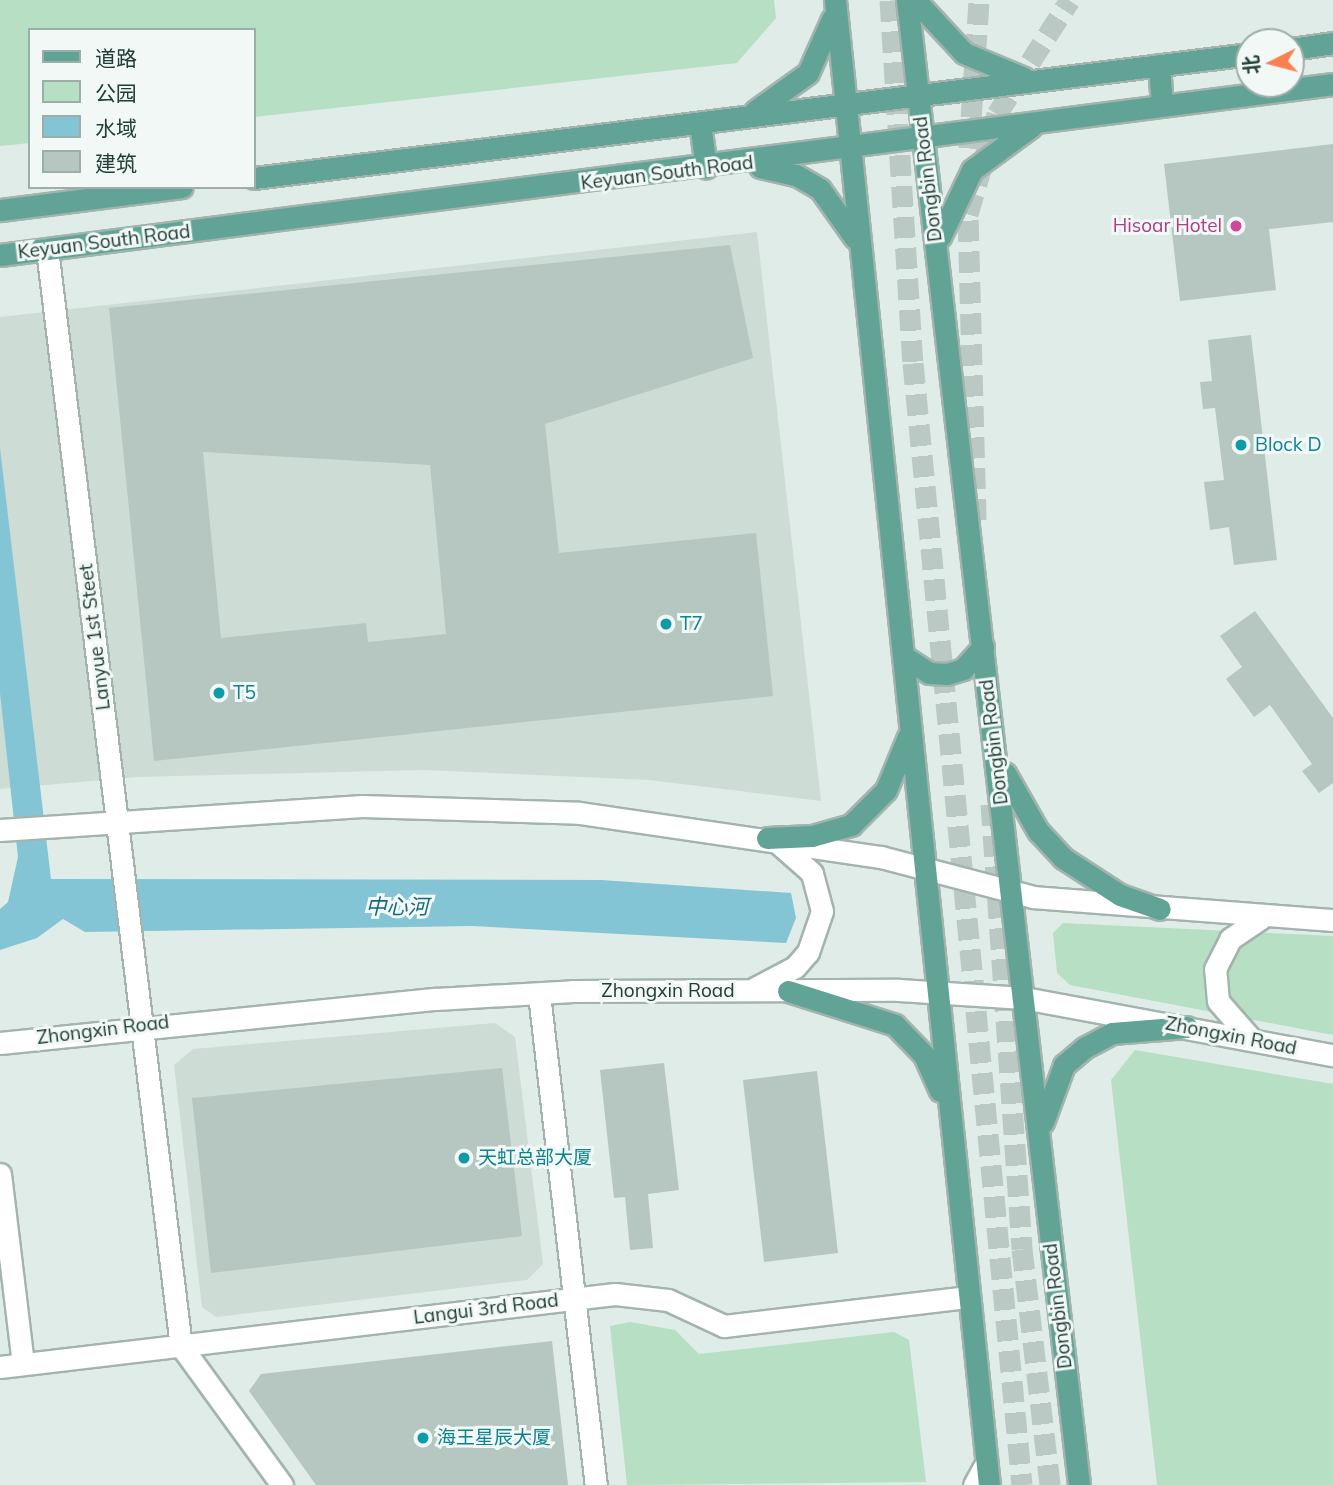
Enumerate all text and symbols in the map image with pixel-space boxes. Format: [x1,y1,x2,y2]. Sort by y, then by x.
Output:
legend [28,28,256,189]
north arrow [1235,28,1305,98]
text: 道路 [95,45,137,71]
text: 北 [1238,54,1264,76]
text: 公园 [95,80,137,106]
text: 水域 [95,115,137,141]
street label: Dongbin Road [909,115,947,243]
text: 建筑 [95,150,137,176]
street label: Keyuan South Road [579,151,755,195]
place label: Hisoar Hotel [1113,215,1222,237]
marker: Hisoar Hotel [1228,218,1244,234]
street label: Keyuan South Road [16,220,192,264]
place label: Block D [1255,434,1322,456]
marker: Block D [1233,437,1249,453]
street label: Lanyue 1st Steet [75,563,115,711]
place label: T7 [680,613,703,635]
marker: T7 [658,616,674,632]
street label: Dongbin Road [975,678,1013,806]
place label: T5 [233,682,256,704]
marker: T5 [211,685,227,701]
water label: 中心河 [366,893,428,919]
street label: Zhongxin Road [601,980,735,1002]
street label: Zhongxin Road [35,1011,171,1049]
street label: Zhongxin Road [1163,1012,1299,1060]
place label: 天虹总部大厦 [478,1147,592,1169]
marker: 天虹总部大厦 [456,1150,472,1166]
street label: Dongbin Road [1039,1242,1077,1370]
street label: Langui 3rd Road [412,1289,560,1329]
place label: 海王星辰大厦 [437,1427,551,1449]
marker: 海王星辰大厦 [415,1430,431,1446]

